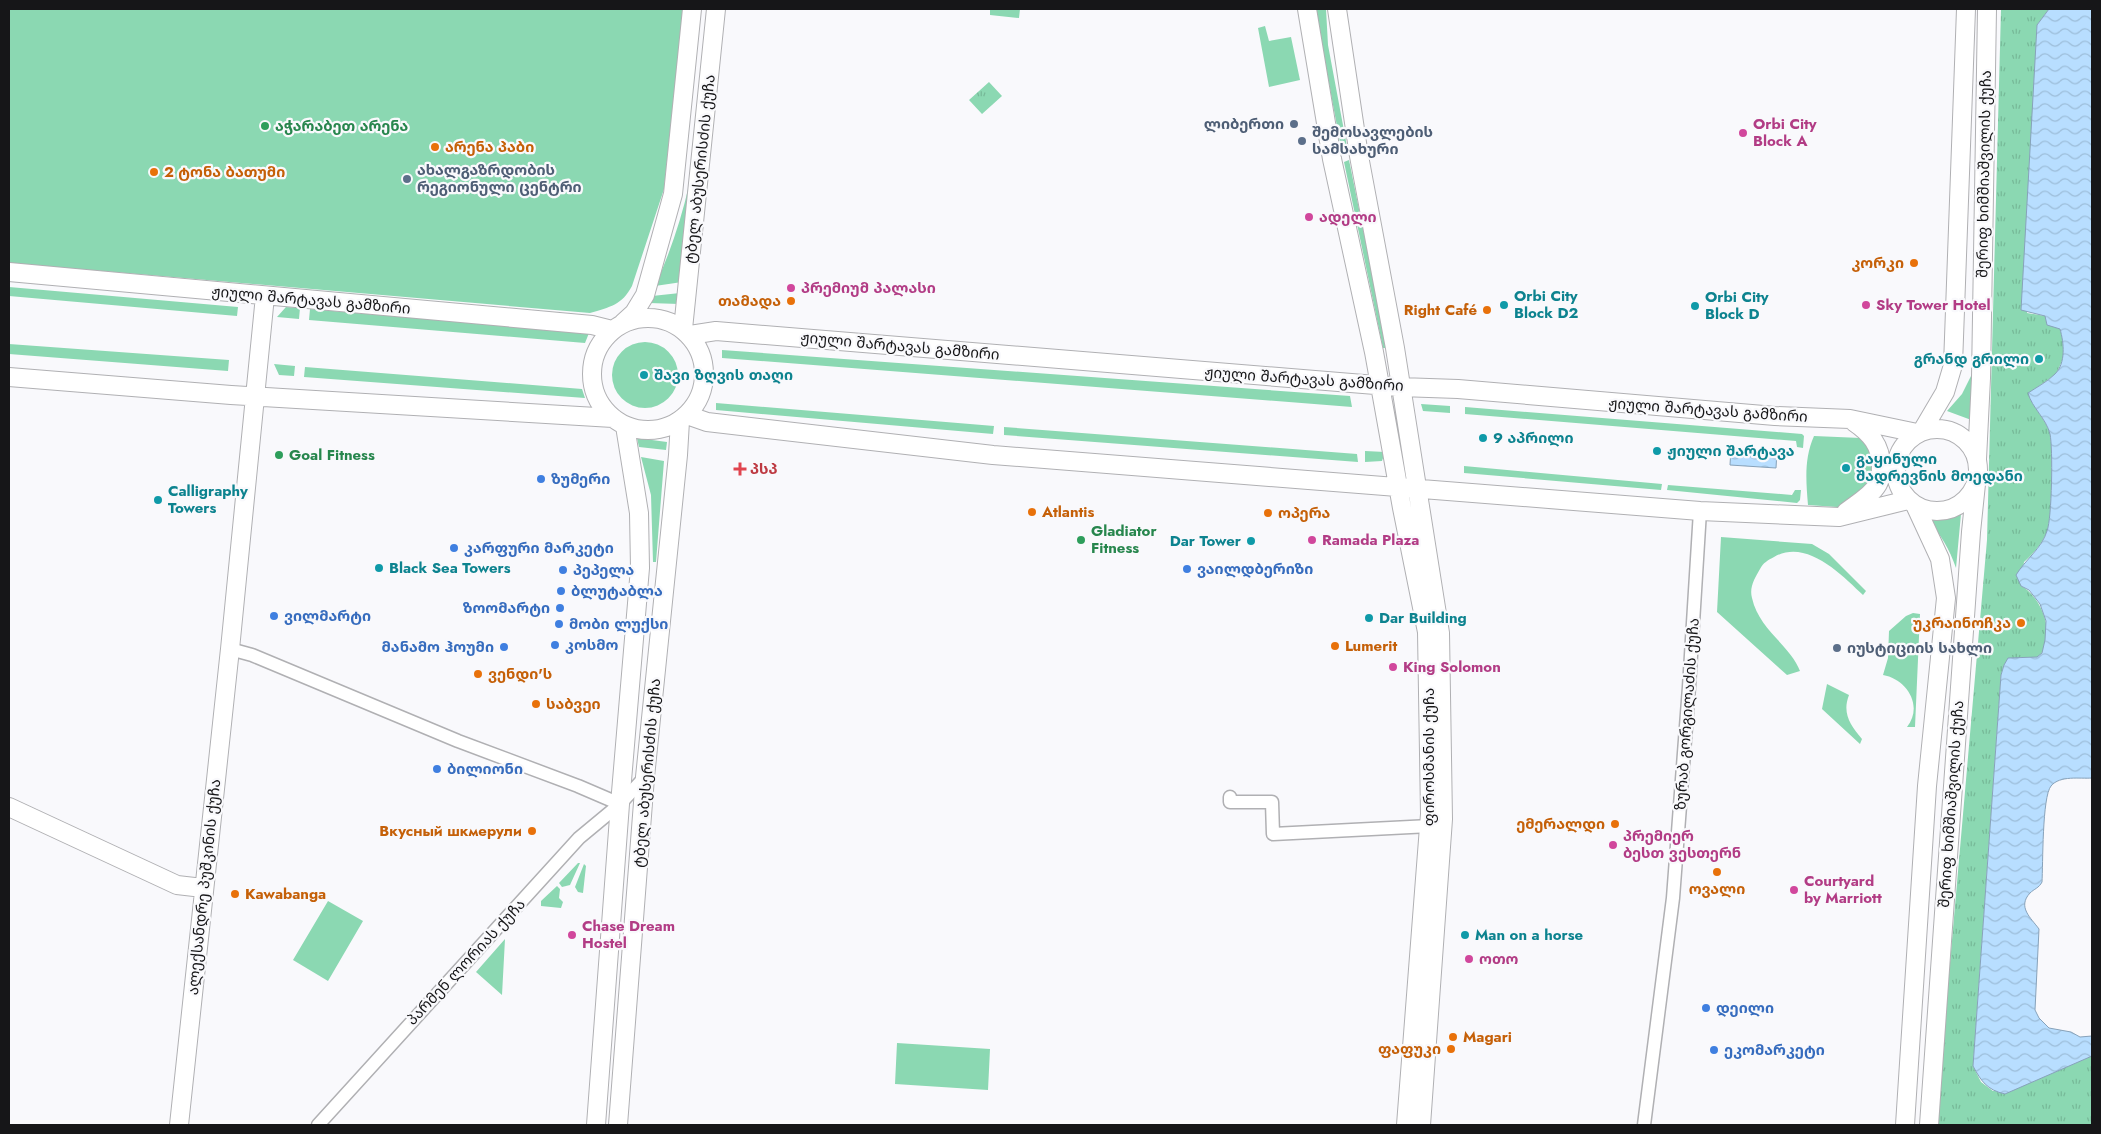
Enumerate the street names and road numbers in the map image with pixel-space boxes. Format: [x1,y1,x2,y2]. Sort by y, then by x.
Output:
street label: შერიფ ხიმშიაშვილის ქუჩა [1971,70,1997,278]
street label: ტბელ აბუსერისძის ქუჩა [679,73,721,265]
street label: ჟიული შარტავას გამზირი [211,280,411,320]
street label: ჟიული შარტავას გამზირი [800,326,1000,366]
street label: ჟიული შარტავას გამზირი [1204,361,1404,397]
street label: ჟიული შარტავას გამზირი [1608,392,1808,428]
street label: ზურაბ გორგილაძის ქუჩა [1669,617,1705,811]
street label: ტბელ აბუსერისძის ქუჩა [628,677,666,869]
street label: ფიროსმანის ქუჩა [1418,688,1440,826]
street label: შერიფ ხიმშიაშვილის ქუჩა [1933,700,1969,908]
street label: ალექსანდრე პუშკინის ქუჩა [182,778,226,996]
street label: პარმენ ლორიას ქუჩა [401,894,531,1030]

